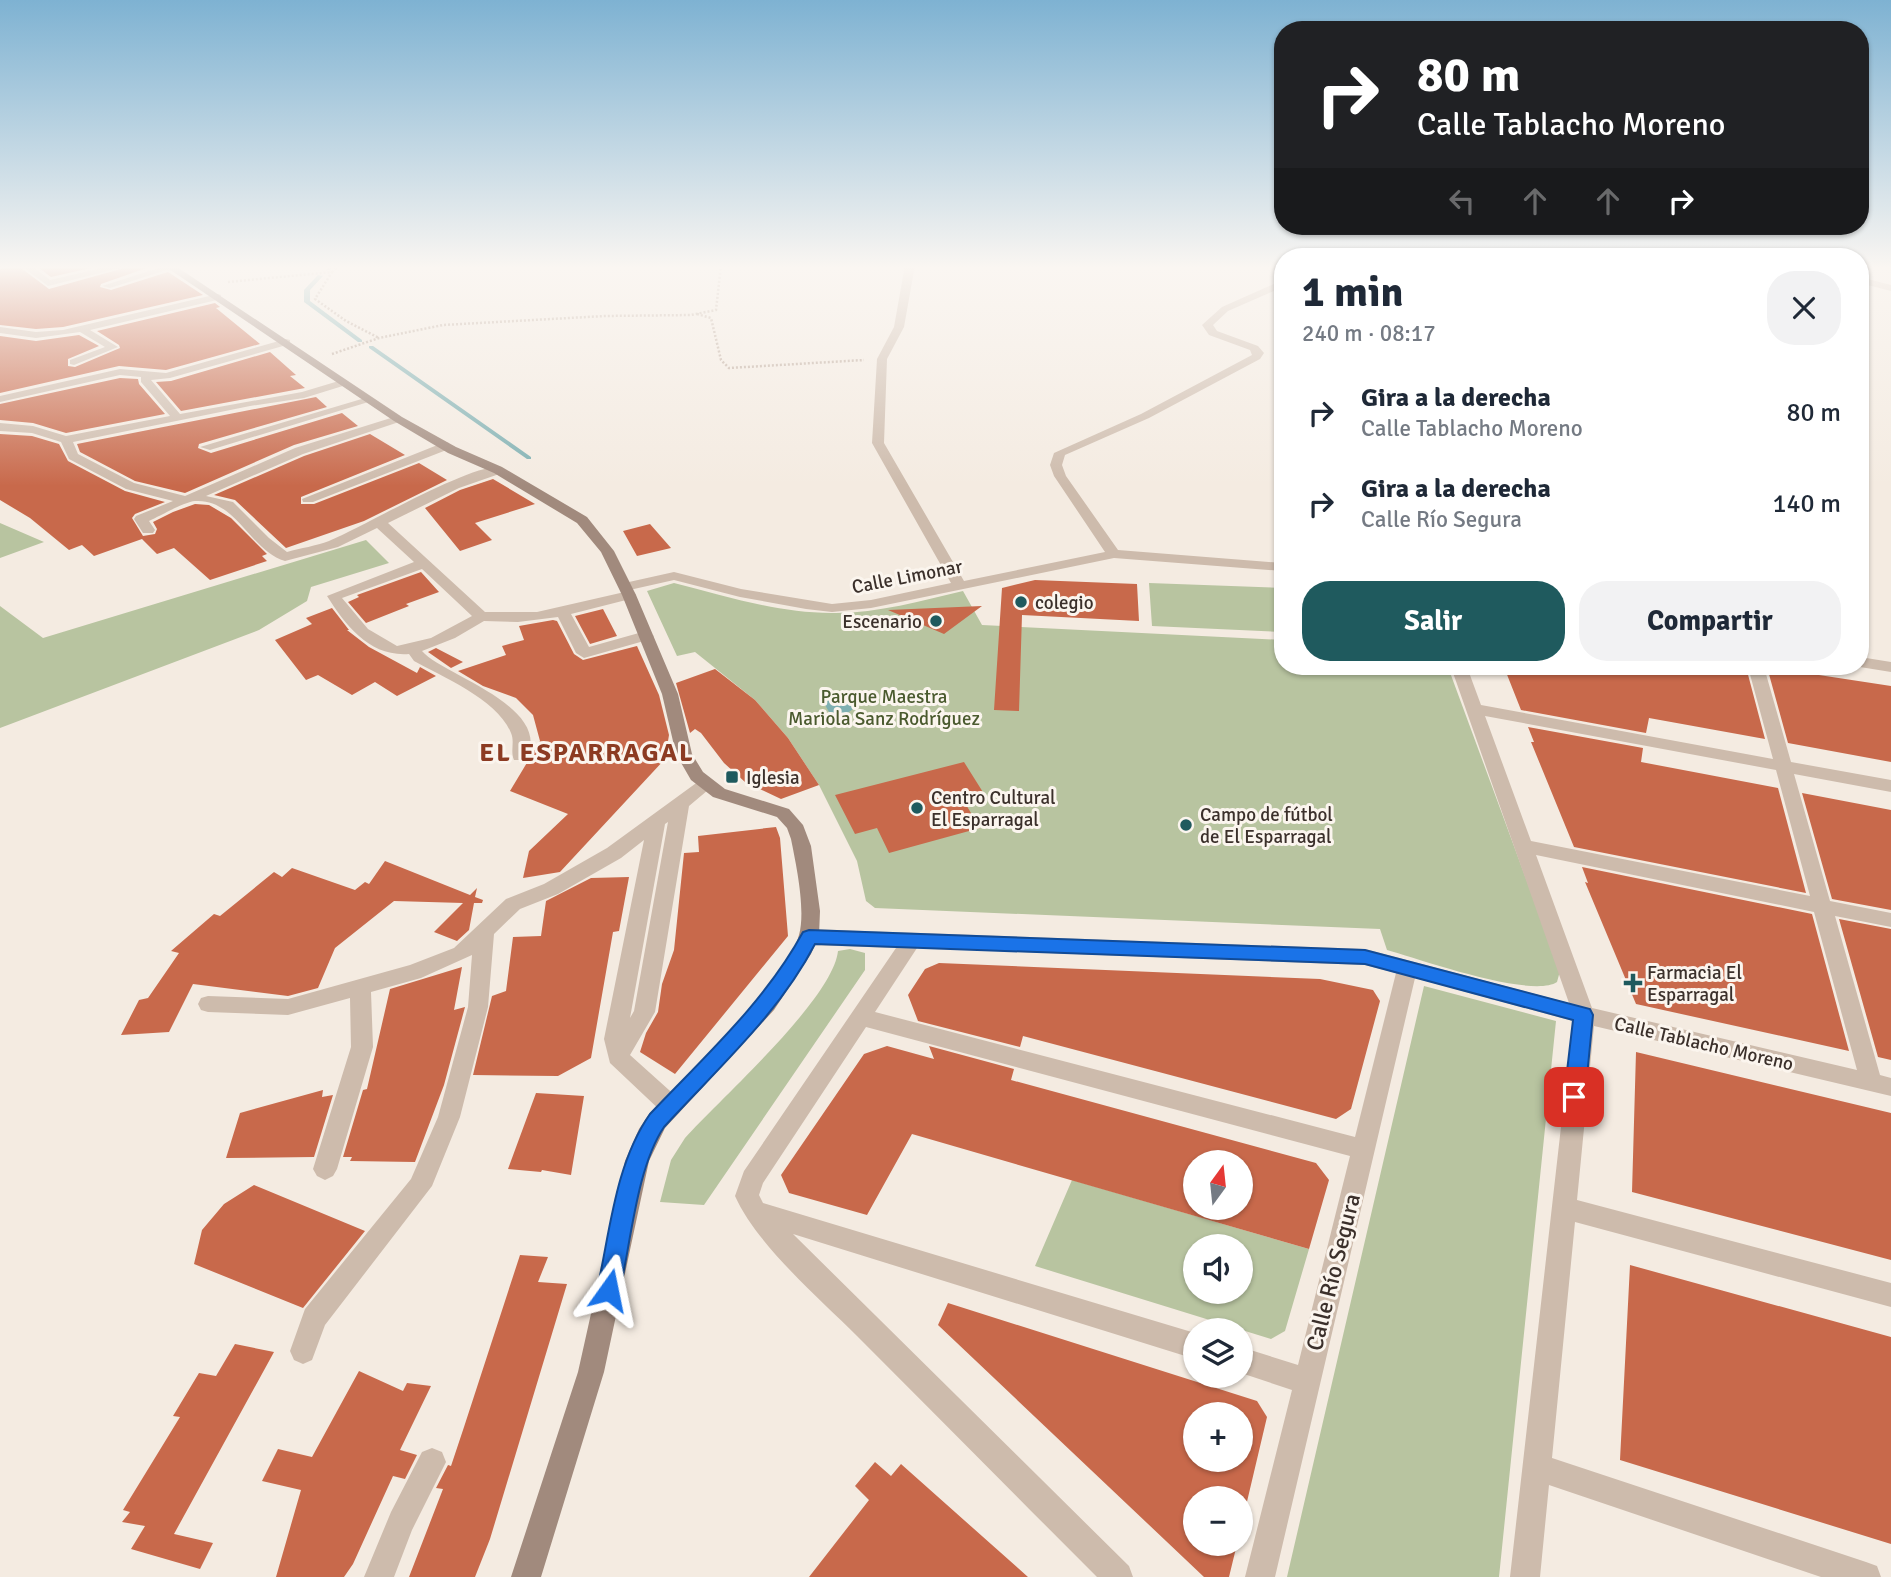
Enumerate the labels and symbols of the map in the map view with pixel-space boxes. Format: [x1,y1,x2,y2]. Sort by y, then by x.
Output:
street label: Calle Limonar [850,555,965,599]
place label: colegio [1035,591,1094,615]
marker: colegio [1013,594,1029,610]
place label: Escenario [842,610,922,634]
marker: Escenario [928,613,944,629]
park label: Parque Maestra Mariola Sanz Rodríguez [788,685,980,731]
district label: EL ESPARRAGAL [479,737,695,769]
place label: Iglesia [746,766,800,790]
marker: Iglesia [724,769,740,785]
place label: Centro Cultural El Esparragal [931,786,1056,832]
marker: Centro Cultural El Esparragal [909,800,925,816]
place label: Campo de fútbol de El Esparragal [1200,803,1333,849]
marker: Campo de fútbol de El Esparragal [1178,817,1194,833]
place label: Farmacia El Esparragal [1647,961,1742,1007]
marker: Farmacia El Esparragal [1625,975,1641,991]
street label: Calle Tablacho Moreno [1612,1012,1796,1076]
pin [1544,1067,1604,1127]
north arrow [1183,1150,1253,1220]
street label: Calle Río Segura [1300,1190,1367,1354]
position arrow [572,1253,646,1327]

